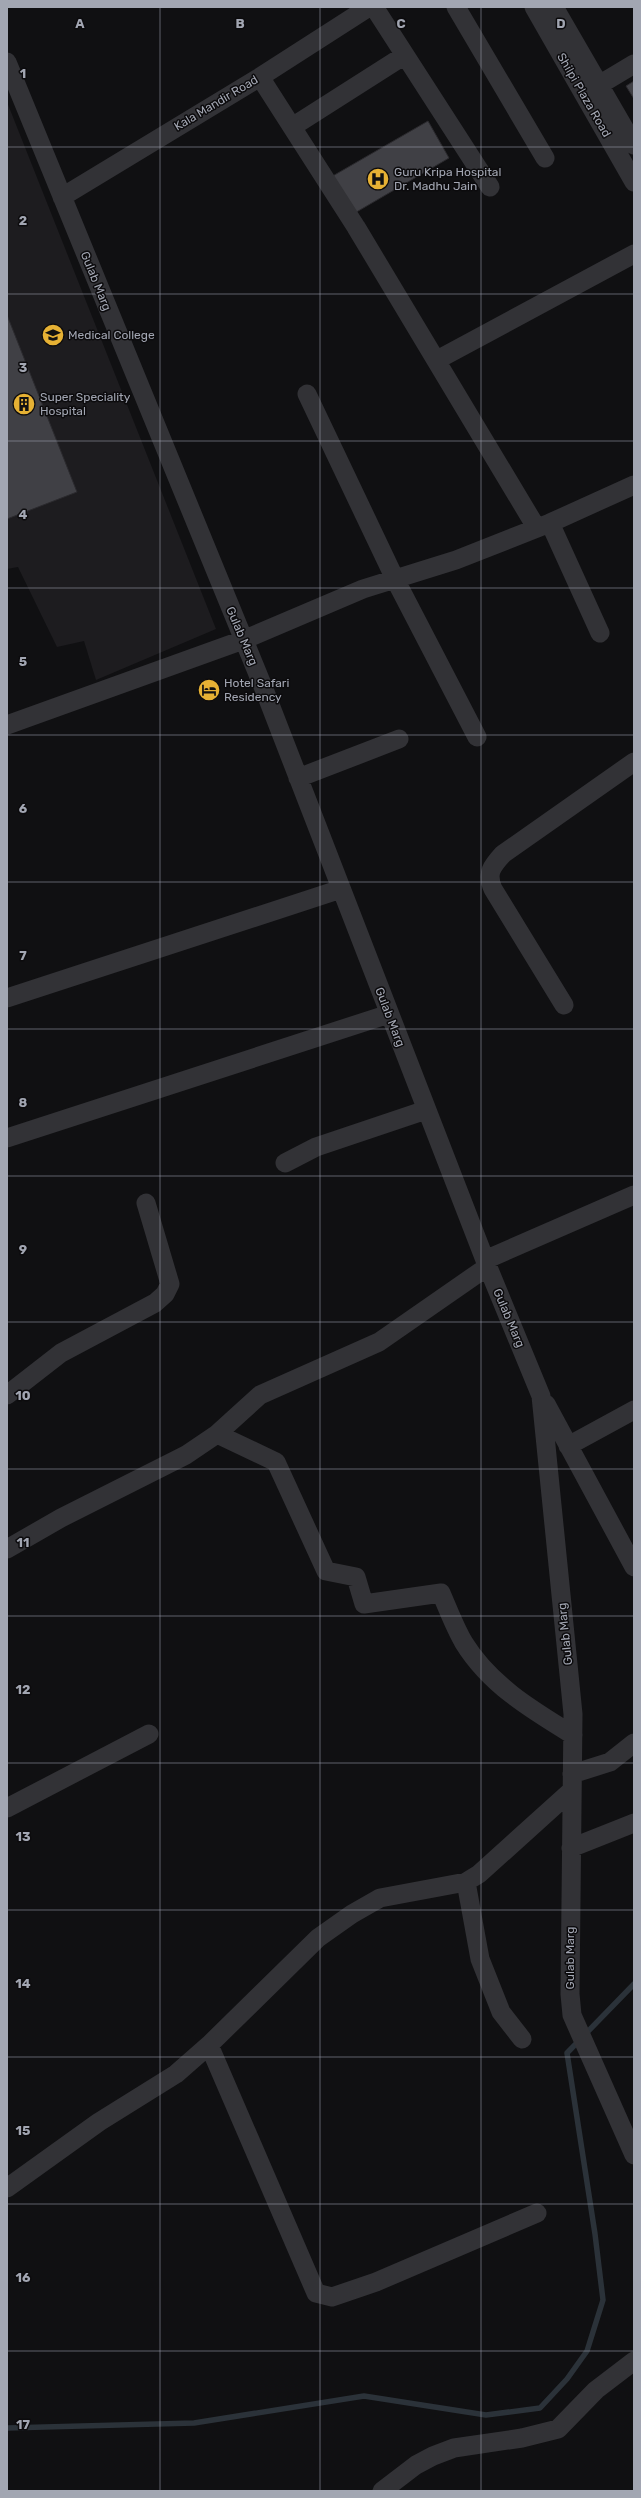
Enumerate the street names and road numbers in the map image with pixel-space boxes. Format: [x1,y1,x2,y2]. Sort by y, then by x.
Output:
street label: Shilpi Plaza Road [554,50,614,140]
street label: Kala Mandir Road [172,72,260,134]
street label: Gulab Marg [78,249,114,313]
street label: Gulab Marg [223,604,261,668]
street label: Gulab Marg [372,985,408,1049]
street label: Gulab Marg [490,1286,528,1350]
street label: Gulab Marg [555,1602,575,1666]
street label: Gulab Marg [563,1927,577,1989]

